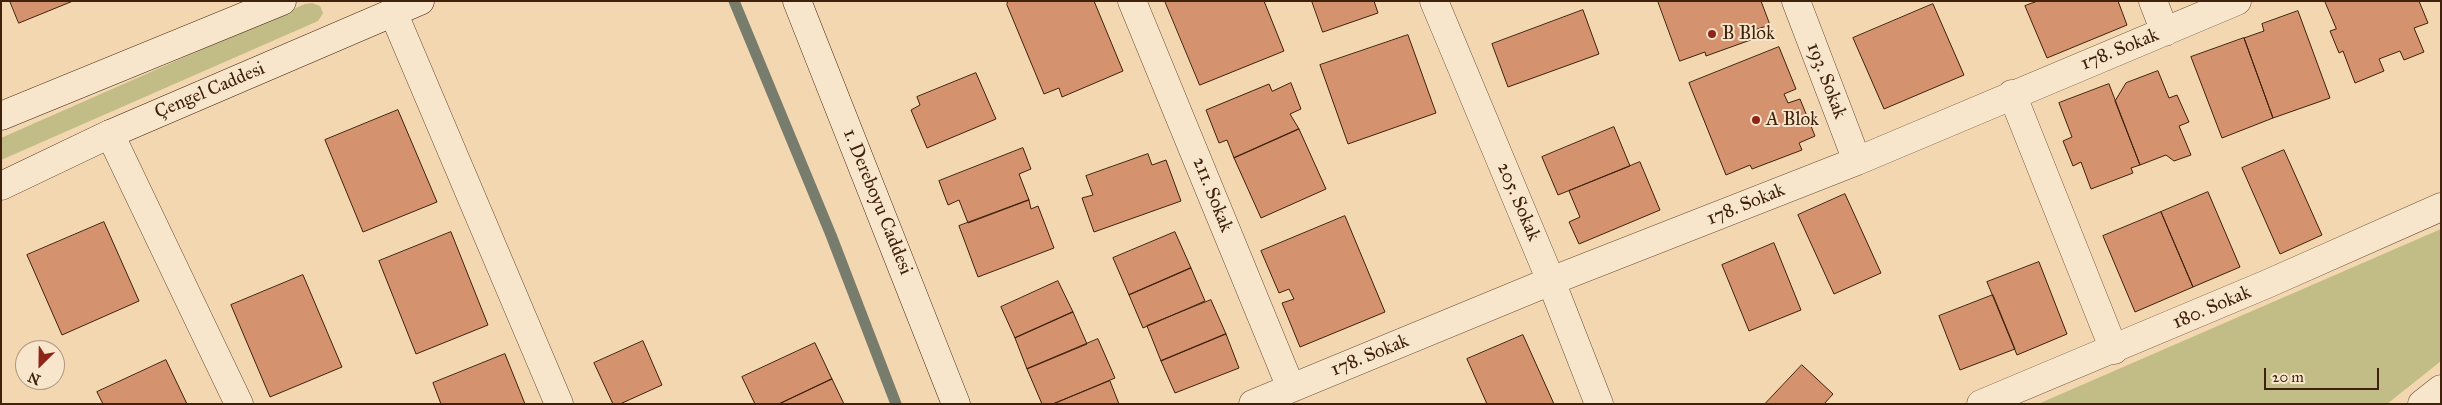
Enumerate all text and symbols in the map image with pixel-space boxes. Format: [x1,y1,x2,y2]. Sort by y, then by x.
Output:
place label: B Blok [1722,23,1775,45]
street label: 178. Sokak [2078,24,2162,76]
marker: B Blok [1706,28,1718,40]
street label: 193. Sokak [1801,40,1851,122]
street label: Çengel Caddesi [152,58,268,124]
place label: A Blok [1766,109,1819,131]
marker: A Blok [1750,114,1762,126]
street label: 1. Dereboyu Caddesi [837,126,917,278]
street label: 211. Sokak [1187,154,1237,236]
street label: 205. Sokak [1491,159,1545,245]
street label: 178. Sokak [1704,179,1788,231]
street label: 180. Sokak [2169,281,2255,335]
street label: 178. Sokak [1328,330,1412,382]
north arrow [15,340,65,390]
scale bar [2267,358,2382,390]
text: N [26,368,43,388]
text: 20 m [2272,368,2304,386]

